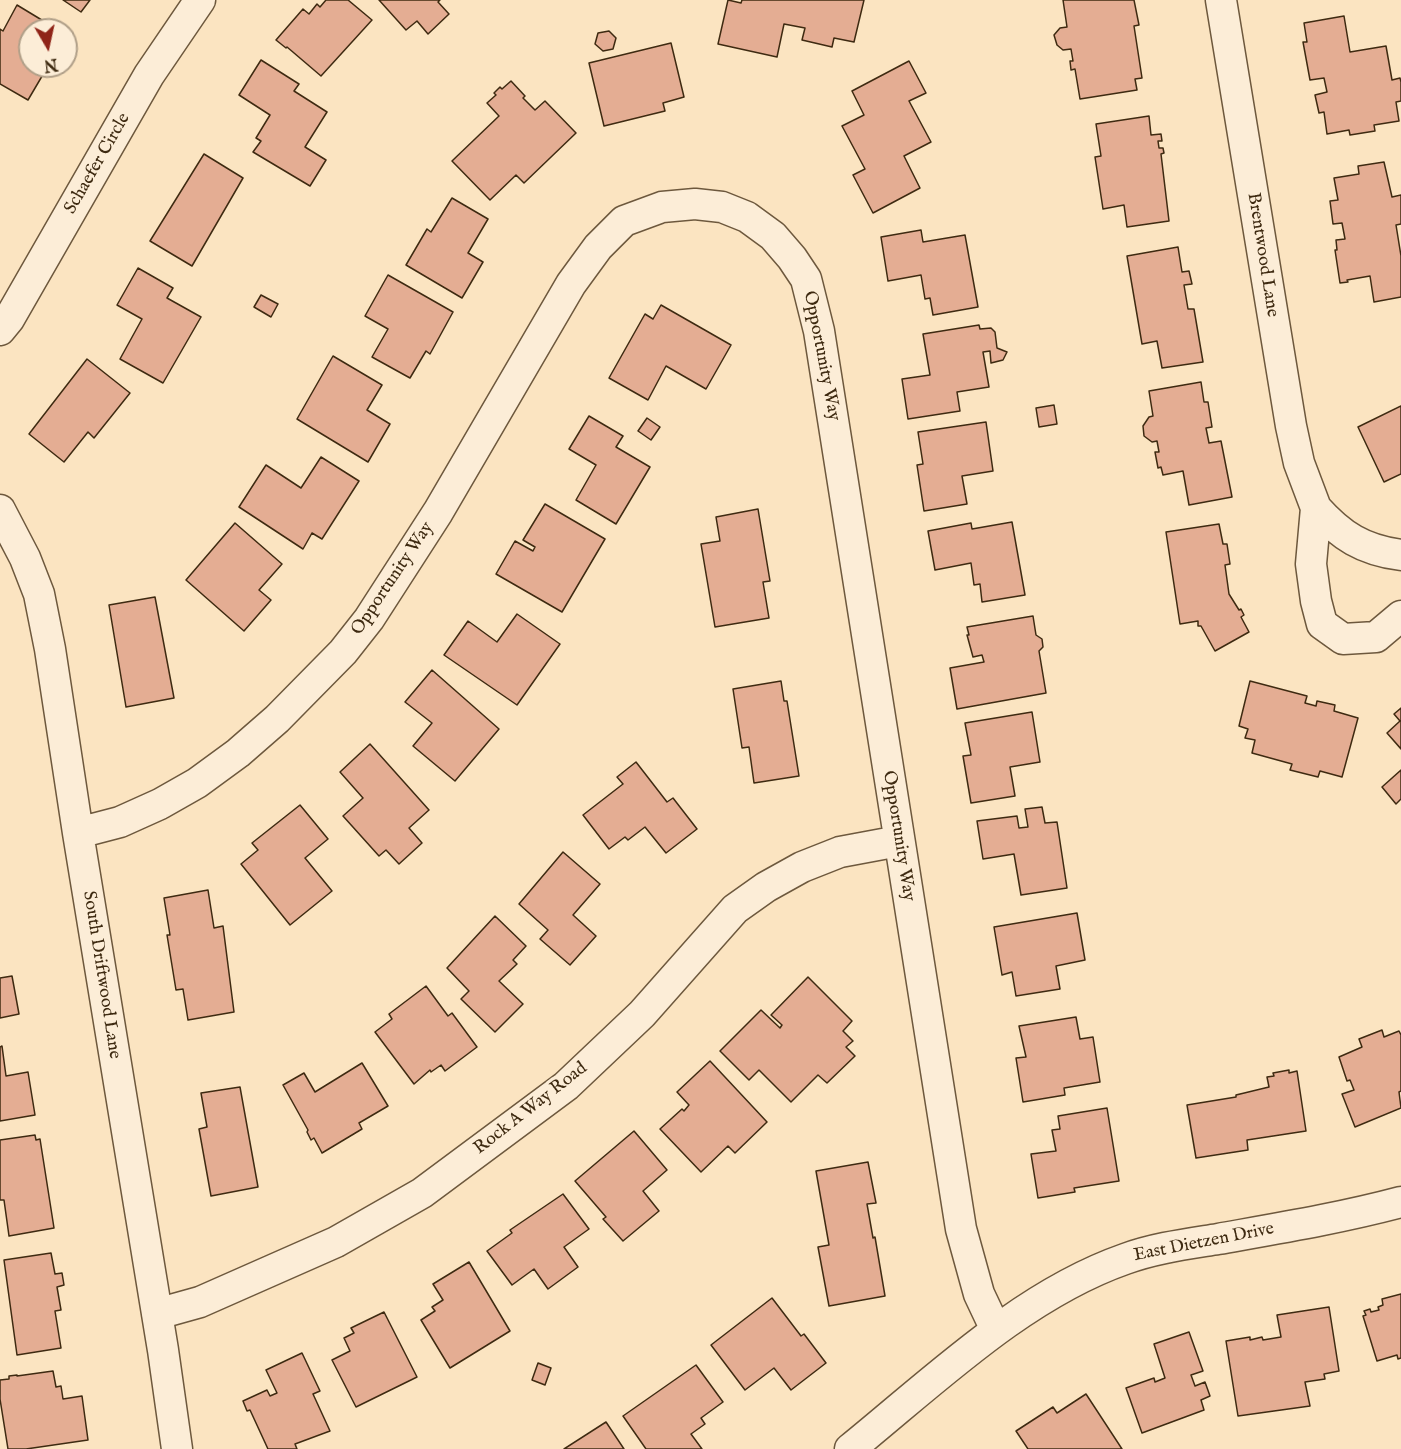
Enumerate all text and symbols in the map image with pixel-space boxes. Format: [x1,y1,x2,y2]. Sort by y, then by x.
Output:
north arrow [18,18,78,78]
text: N [42,53,59,75]
street label: Schaefer Circle [60,110,136,218]
street label: Brentwood Lane [1242,191,1282,319]
street label: Opportunity Way [798,289,844,423]
street label: Opportunity Way [347,518,439,640]
street label: Opportunity Way [877,769,919,903]
street label: South Driftwood Lane [77,890,125,1060]
street label: Rock A Way Road [470,1058,592,1160]
street label: East Dietzen Drive [1132,1219,1276,1267]

